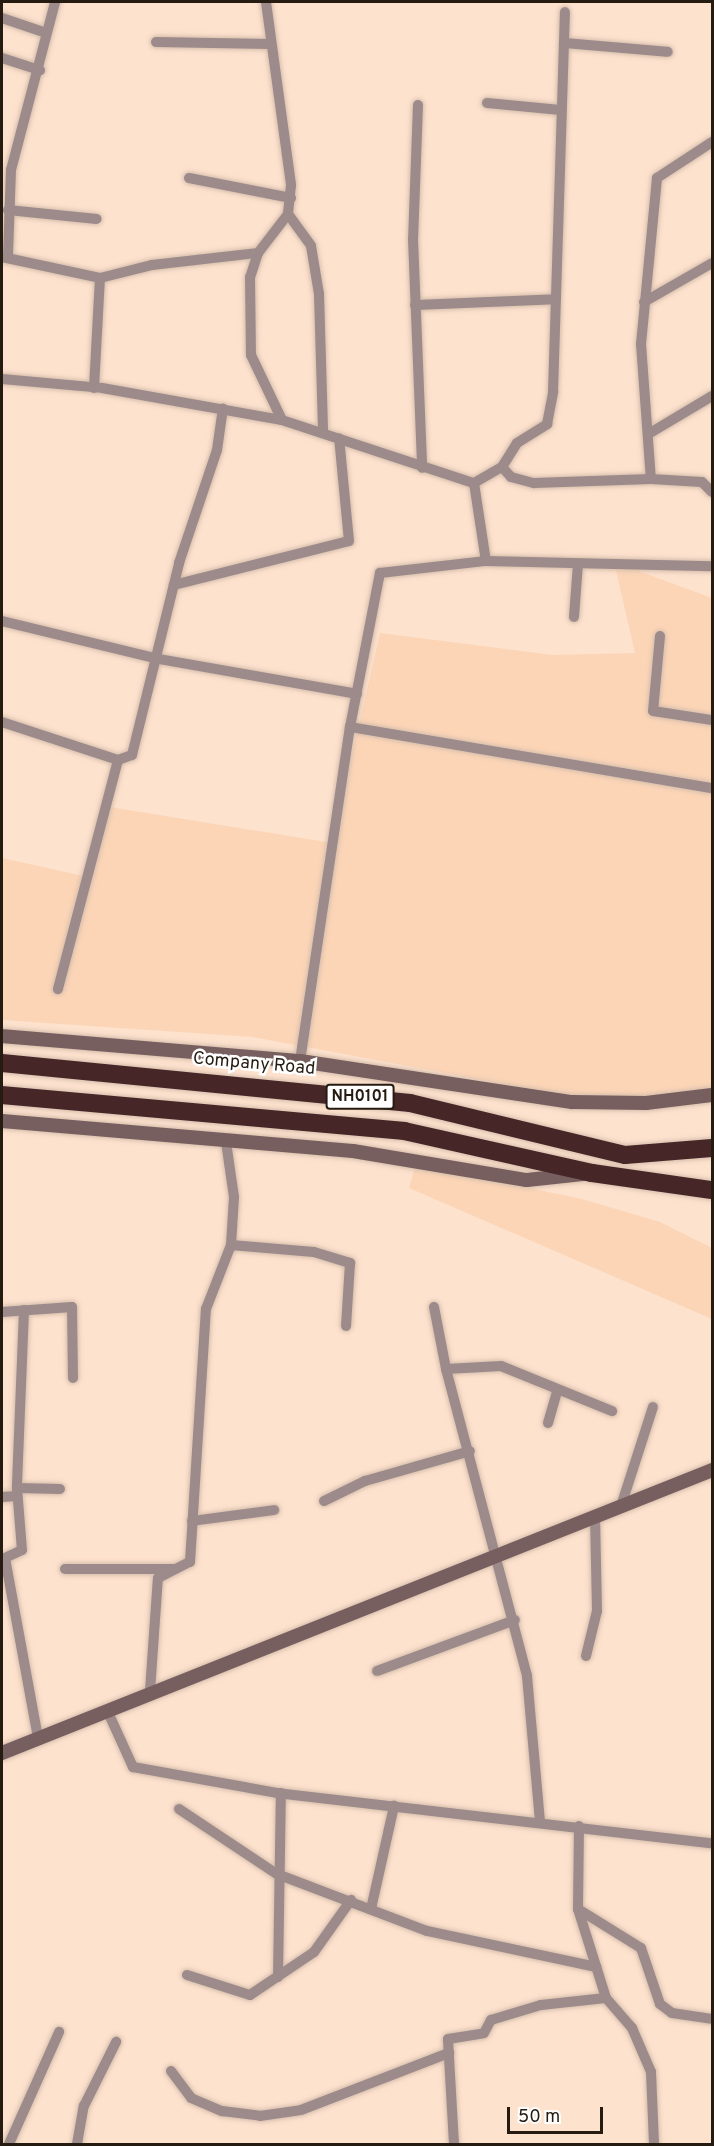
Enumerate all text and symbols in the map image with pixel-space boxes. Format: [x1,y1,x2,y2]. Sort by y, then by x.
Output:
street label: Company Road [192,1049,316,1081]
road number: NH0101 [326,1084,394,1110]
scale bar [510,2095,606,2133]
text: 50 m [518,2106,560,2129]

